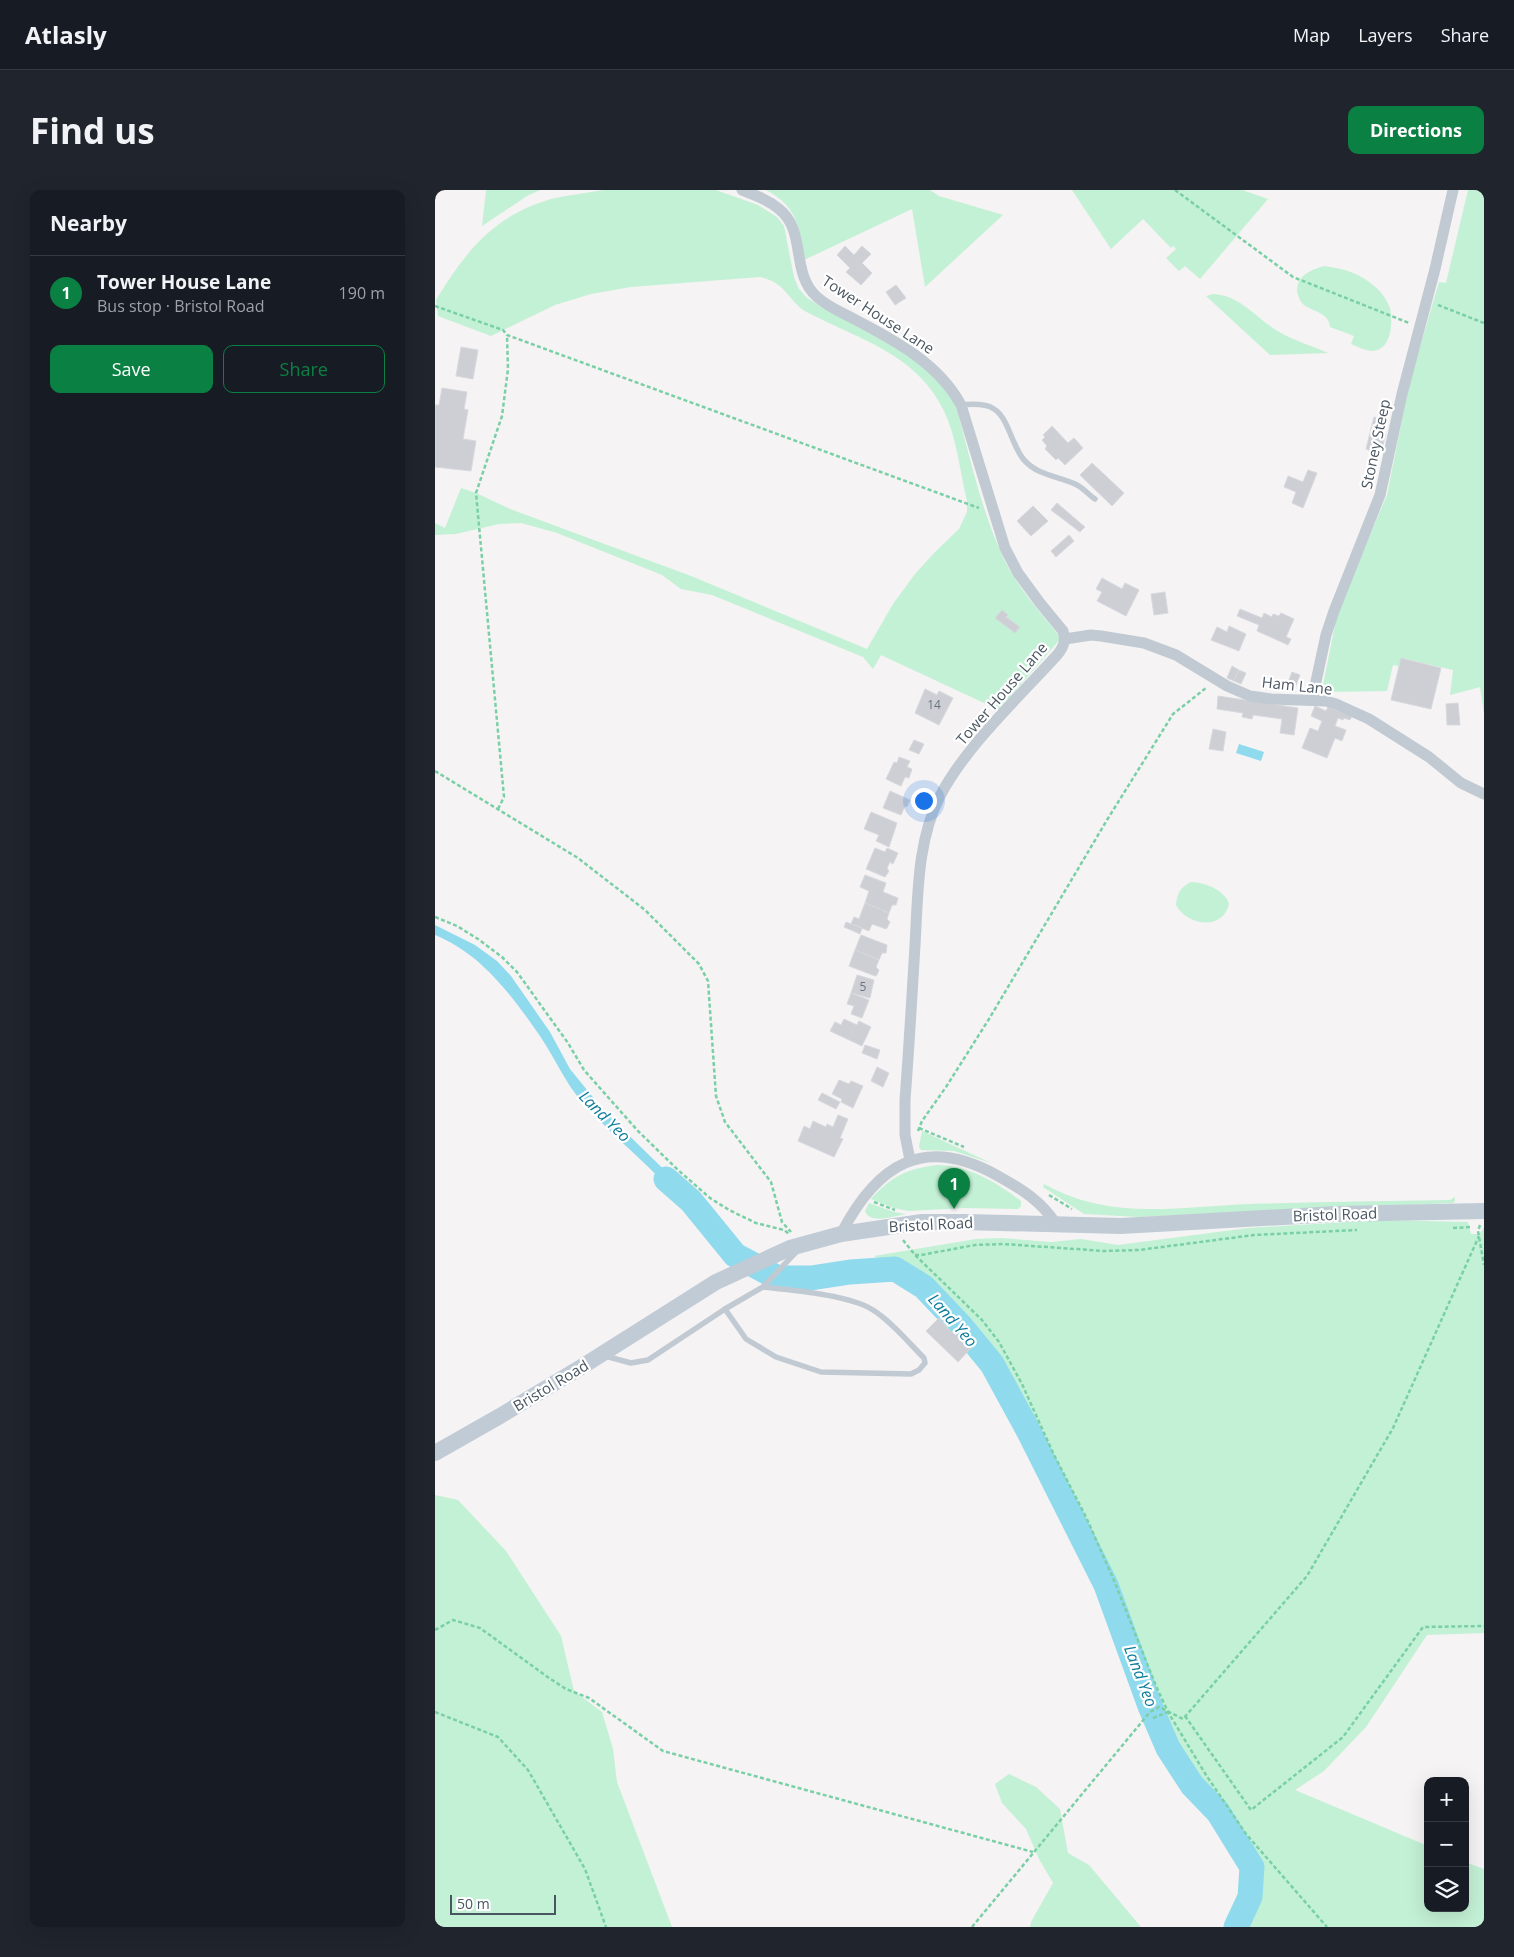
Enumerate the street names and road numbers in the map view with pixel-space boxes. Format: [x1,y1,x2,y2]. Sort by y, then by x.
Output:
street label: Tower House Lane [819,270,938,358]
street label: Stoney Steep [1356,397,1394,490]
street label: Tower House Lane [951,638,1051,749]
street label: Ham Lane [1261,671,1333,699]
street label: Bristol Road [1292,1203,1378,1225]
street label: Bristol Road [888,1212,974,1236]
street label: Bristol Road [509,1355,592,1416]

